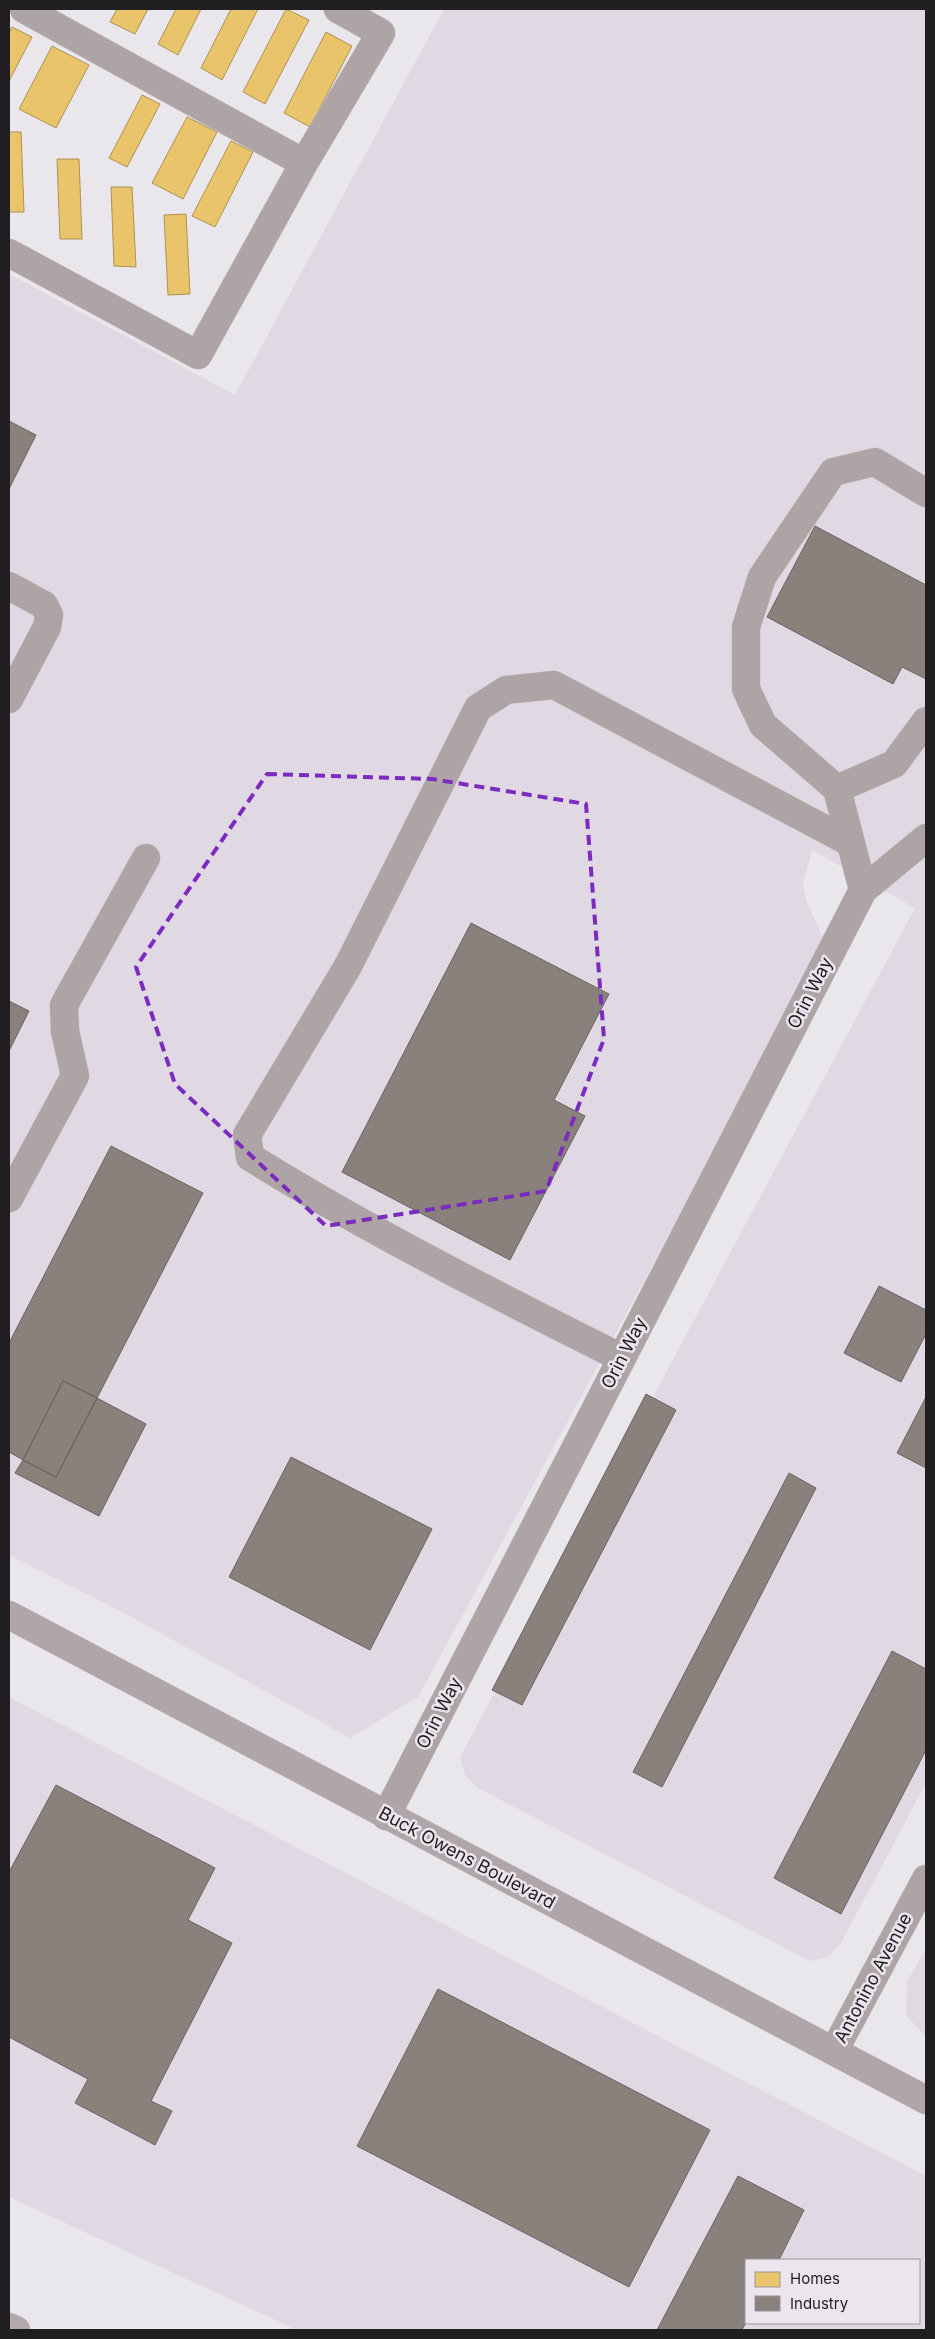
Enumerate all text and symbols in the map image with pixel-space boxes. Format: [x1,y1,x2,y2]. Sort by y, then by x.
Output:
street label: Orin Way [783,953,837,1032]
street label: Orin Way [597,1313,651,1392]
street label: Orin Way [412,1673,466,1752]
street label: Buck Owens Boulevard [375,1802,559,1913]
street label: Antonino Avenue [829,1909,916,2046]
legend [745,2259,920,2324]
text: Homes [790,2269,840,2288]
text: Industry [790,2294,849,2313]

